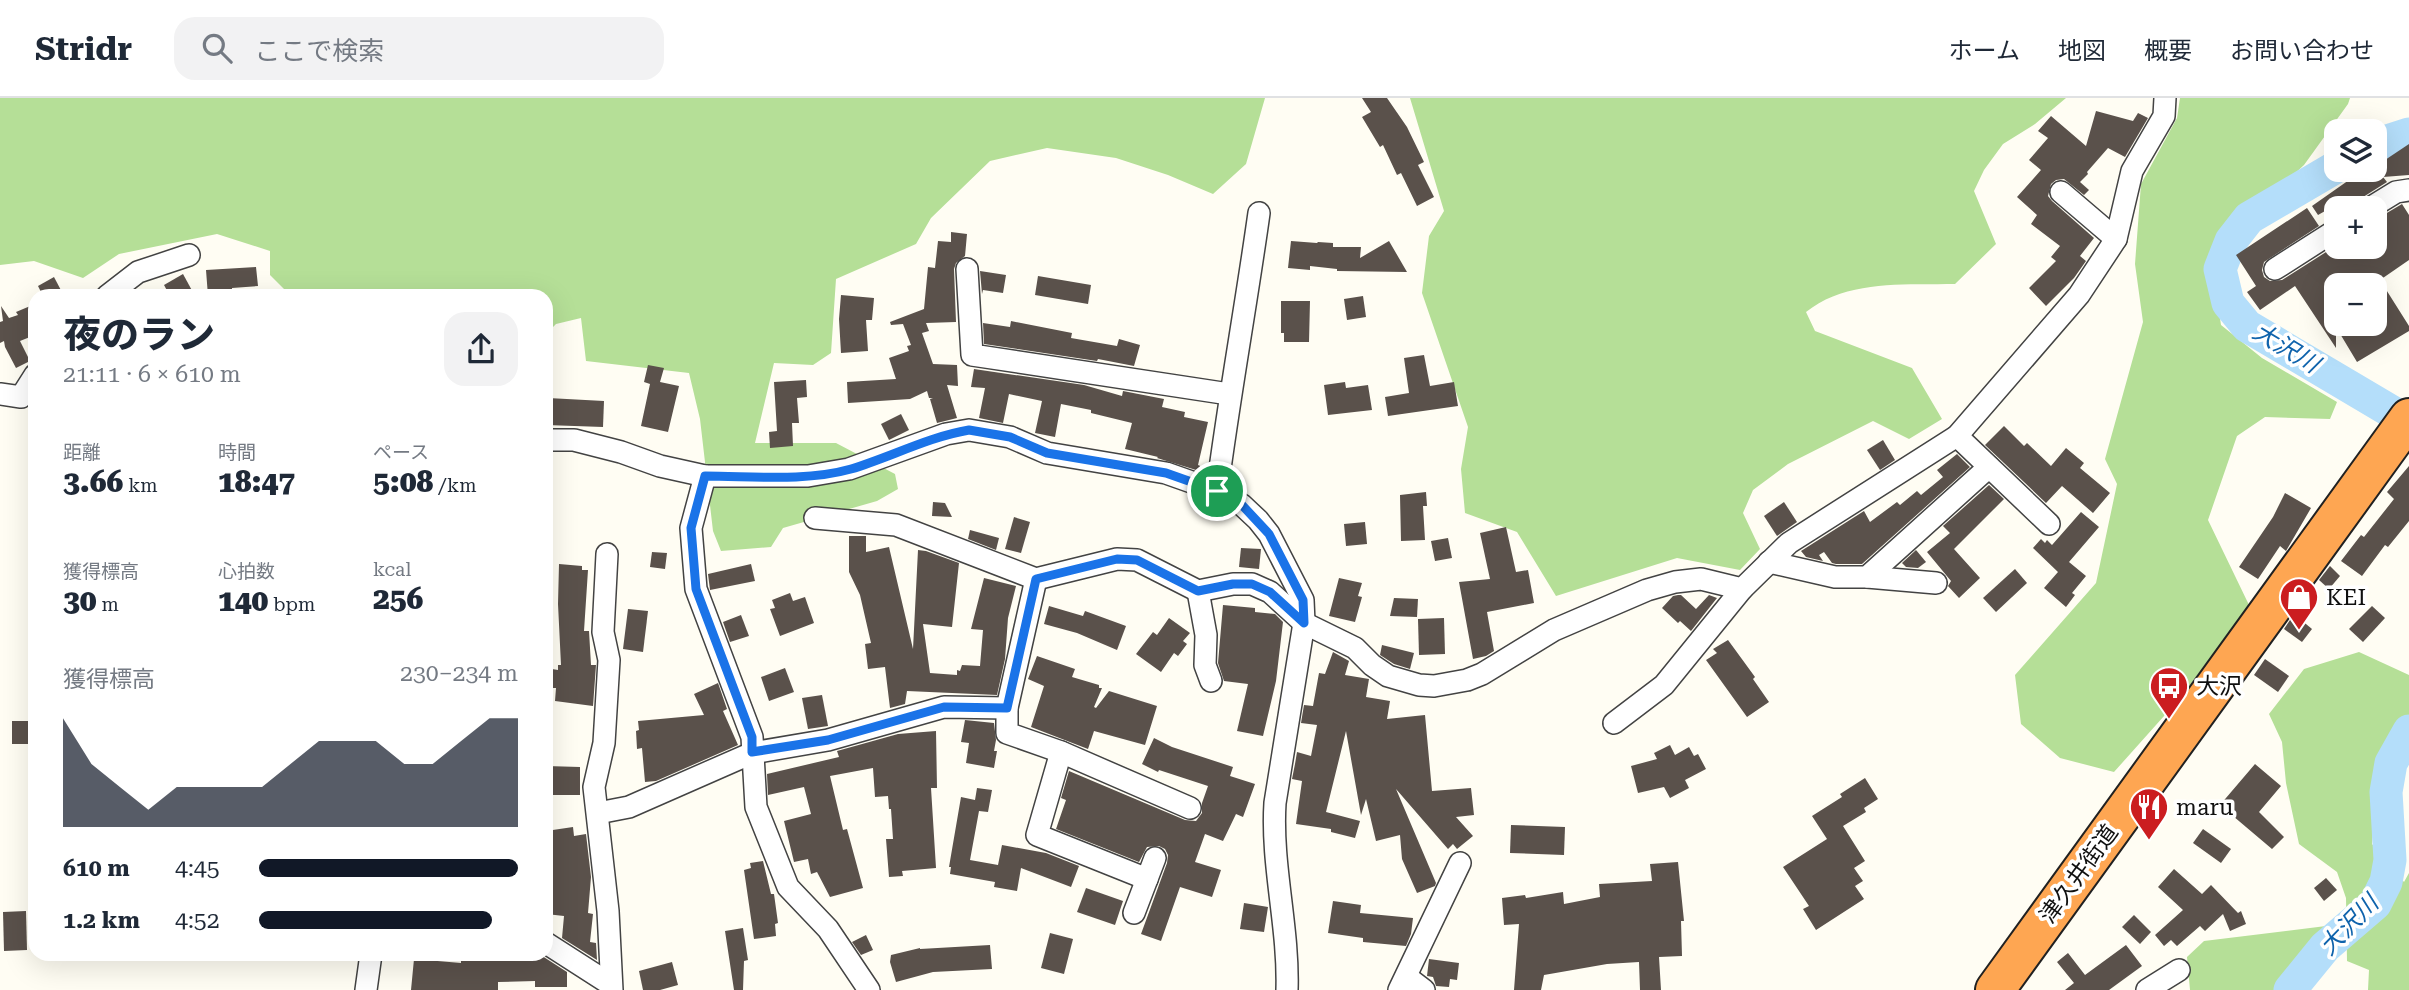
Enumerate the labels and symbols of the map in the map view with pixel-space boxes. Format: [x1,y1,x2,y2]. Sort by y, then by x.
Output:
water label: 大沢川 [2248,317,2327,380]
pin [1187,461,1247,521]
shop icon: KEI [2278,576,2320,631]
place label: KEI [2326,584,2366,611]
bus stop icon: 大沢 [2148,665,2190,720]
place label: 大沢 [2196,673,2242,700]
restaurant icon: maru [2128,786,2170,841]
place label: maru [2176,794,2233,821]
street label: 津久井街道 [2034,820,2124,928]
water label: 大沢川 [2314,887,2386,961]

